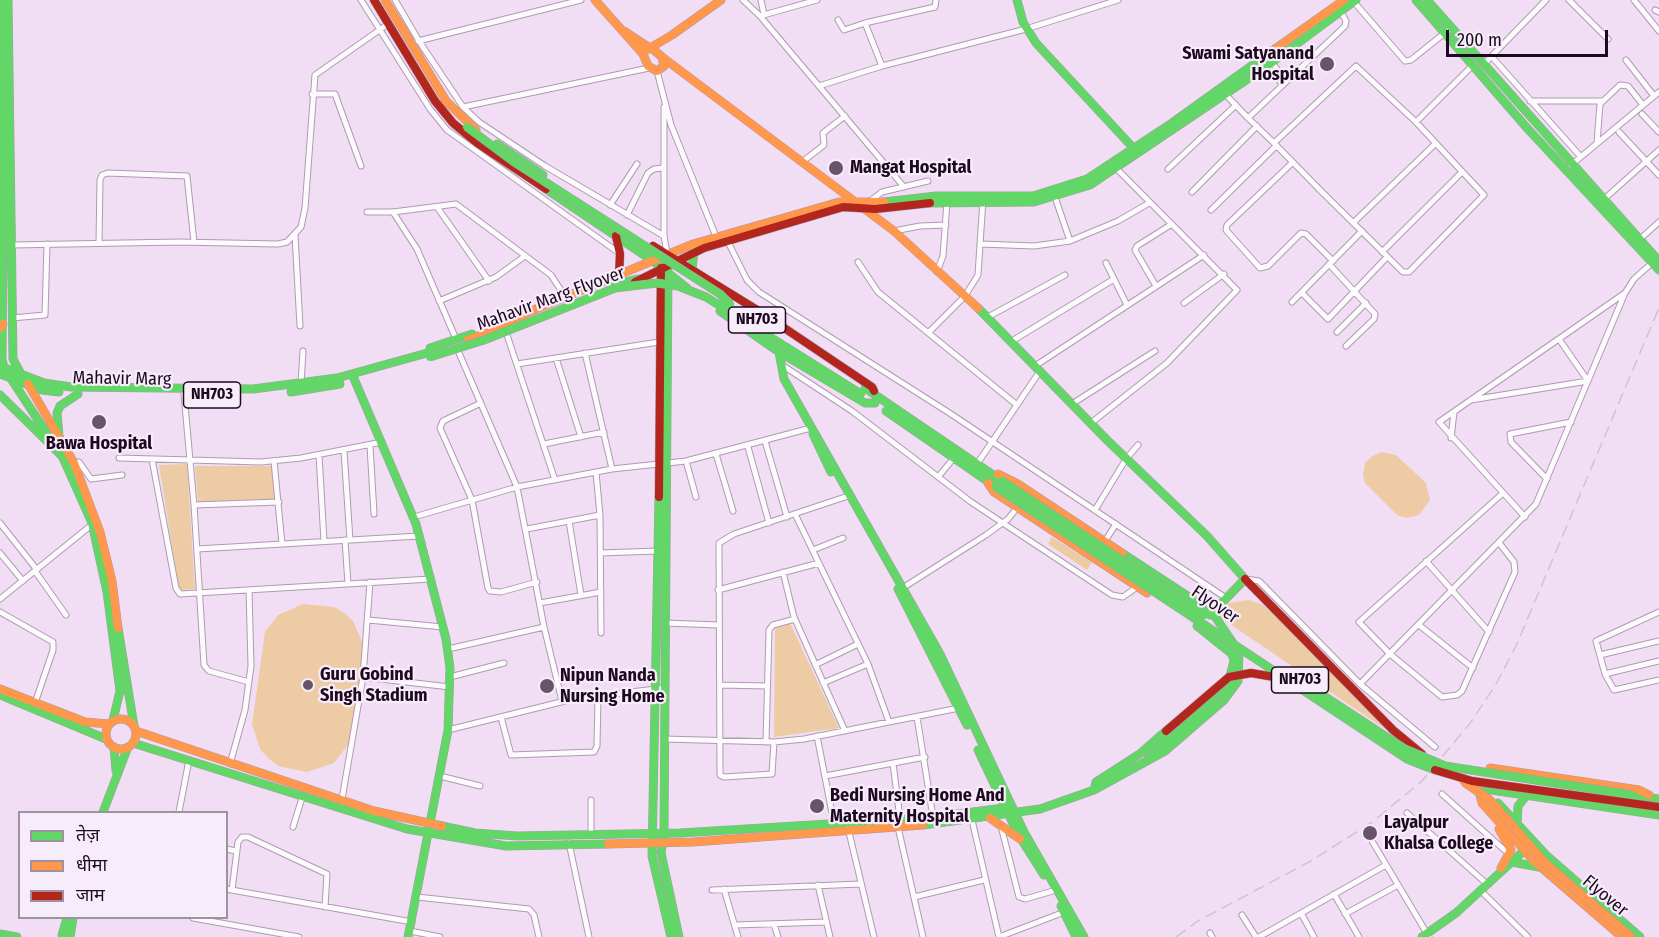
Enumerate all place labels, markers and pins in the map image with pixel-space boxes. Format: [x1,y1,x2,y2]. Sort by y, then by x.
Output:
place label: Swami Satyanand Hospital [1182,43,1314,86]
marker: Swami Satyanand Hospital [1318,55,1336,73]
place label: Mangat Hospital [850,157,971,179]
marker: Mangat Hospital [827,159,845,177]
marker: Bawa Hospital [90,413,108,431]
place label: Bawa Hospital [46,433,152,455]
place label: Guru Gobind Singh Stadium [320,664,428,706]
place label: Nipun Nanda Nursing Home [560,665,665,708]
marker: Nipun Nanda Nursing Home [538,677,556,695]
marker: Guru Gobind Singh Stadium [301,678,315,692]
place label: Bedi Nursing Home And Maternity Hospital [830,785,1005,828]
marker: Bedi Nursing Home And Maternity Hospital [808,797,826,815]
place label: Layalpur Khalsa College [1384,812,1493,854]
marker: Layalpur Khalsa College [1361,824,1379,842]

